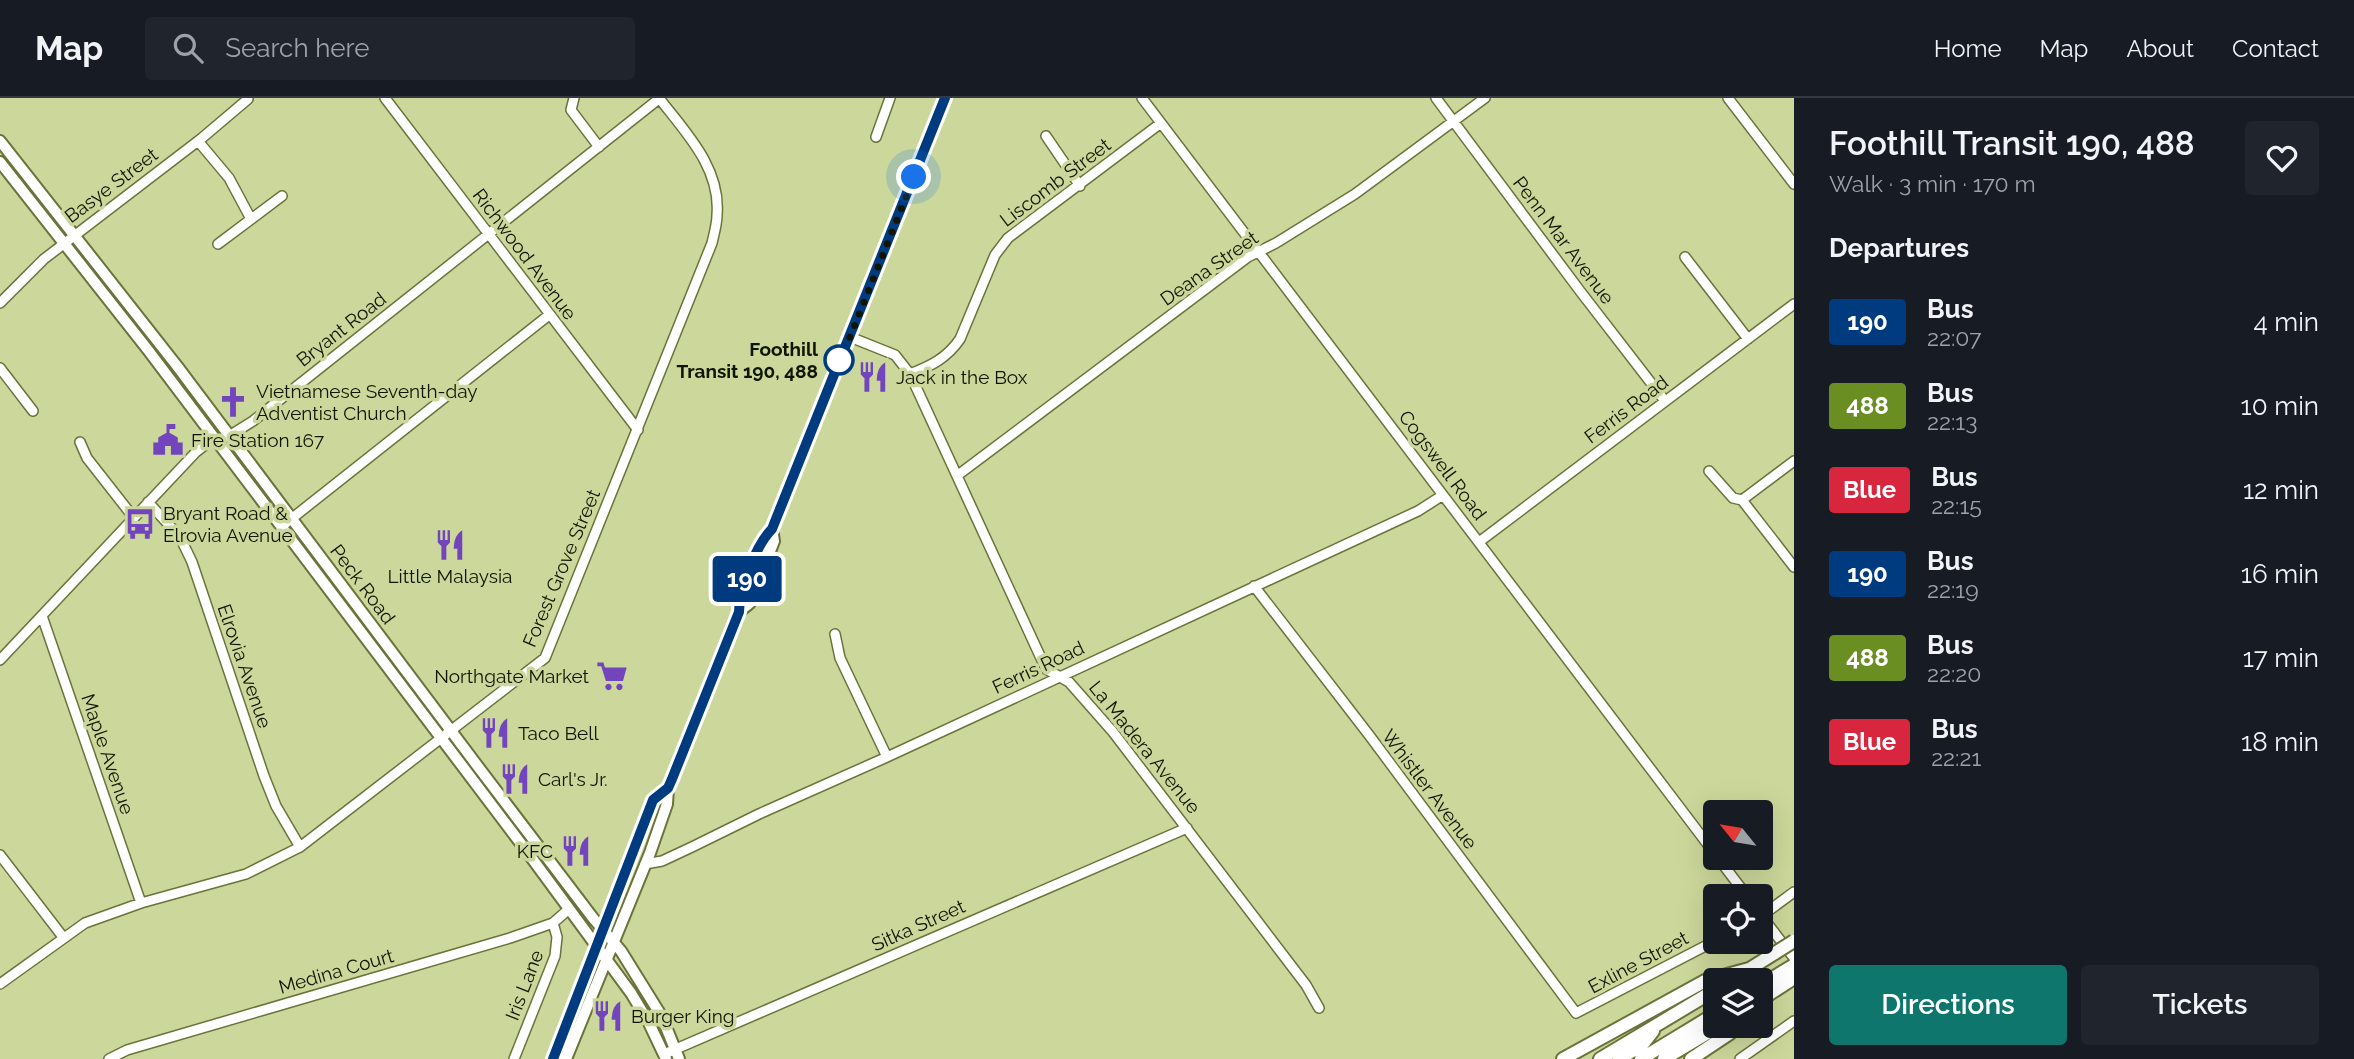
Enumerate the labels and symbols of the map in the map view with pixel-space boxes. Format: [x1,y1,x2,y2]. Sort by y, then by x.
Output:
street label: Liscomb Street [995,133,1115,231]
street label: Basye Street [60,143,162,227]
your location [896,159,931,194]
street label: Penn Mar Avenue [1509,172,1619,308]
street label: Richwood Avenue [469,184,581,324]
street label: Deana Street [1156,226,1263,310]
street label: Bryant Road [292,287,390,371]
place label: Foothill Transit 190, 488 [676,338,819,382]
marker: Foothill Transit 190, 488 [824,345,854,375]
restaurant icon: Jack in the Box [856,360,890,394]
place label: Jack in the Box [896,366,1028,388]
street label: Ferris Road [1580,370,1672,448]
place label: Vietnamese Seventh-day Adventist Church [256,380,478,424]
church icon: Vietnamese Seventh-day Adventist Church [216,385,250,419]
street label: Cogswell Road [1395,406,1491,524]
public building icon: Fire Station 167 [151,423,185,457]
place label: Fire Station 167 [191,429,324,451]
street label: Forest Grove Street [518,485,604,650]
place label: Bryant Road & Elrovia Avenue [163,502,293,546]
bus stop icon: Bryant Road & Elrovia Avenue [123,507,157,541]
restaurant icon: Little Malaysia [433,528,467,562]
street label: Peck Road [326,540,400,628]
line badge: 190 [707,556,787,602]
place label: Little Malaysia [388,565,512,587]
street label: Elrovia Avenue [213,601,277,731]
street label: Ferris Road [989,636,1087,698]
supermarket icon: Northgate Market [595,659,629,693]
place label: Northgate Market [434,665,590,687]
street label: La Madera Avenue [1085,676,1205,818]
street label: Maple Avenue [77,691,139,817]
restaurant icon: Taco Bell [478,716,512,750]
place label: Taco Bell [518,722,599,744]
street label: Whistler Avenue [1378,725,1482,853]
restaurant icon: Carl's Jr. [498,762,532,796]
place label: Carl's Jr. [538,768,608,790]
north arrow [1703,800,1773,870]
restaurant icon: KFC [559,834,593,868]
place label: KFC [517,840,553,862]
street label: Sitka Street [868,894,969,955]
street label: Exline Street [1584,926,1692,998]
street label: Medina Court [276,944,397,998]
street label: Iris Lane [501,947,547,1023]
restaurant icon: Burger King [591,999,625,1033]
place label: Burger King [631,1005,735,1027]

